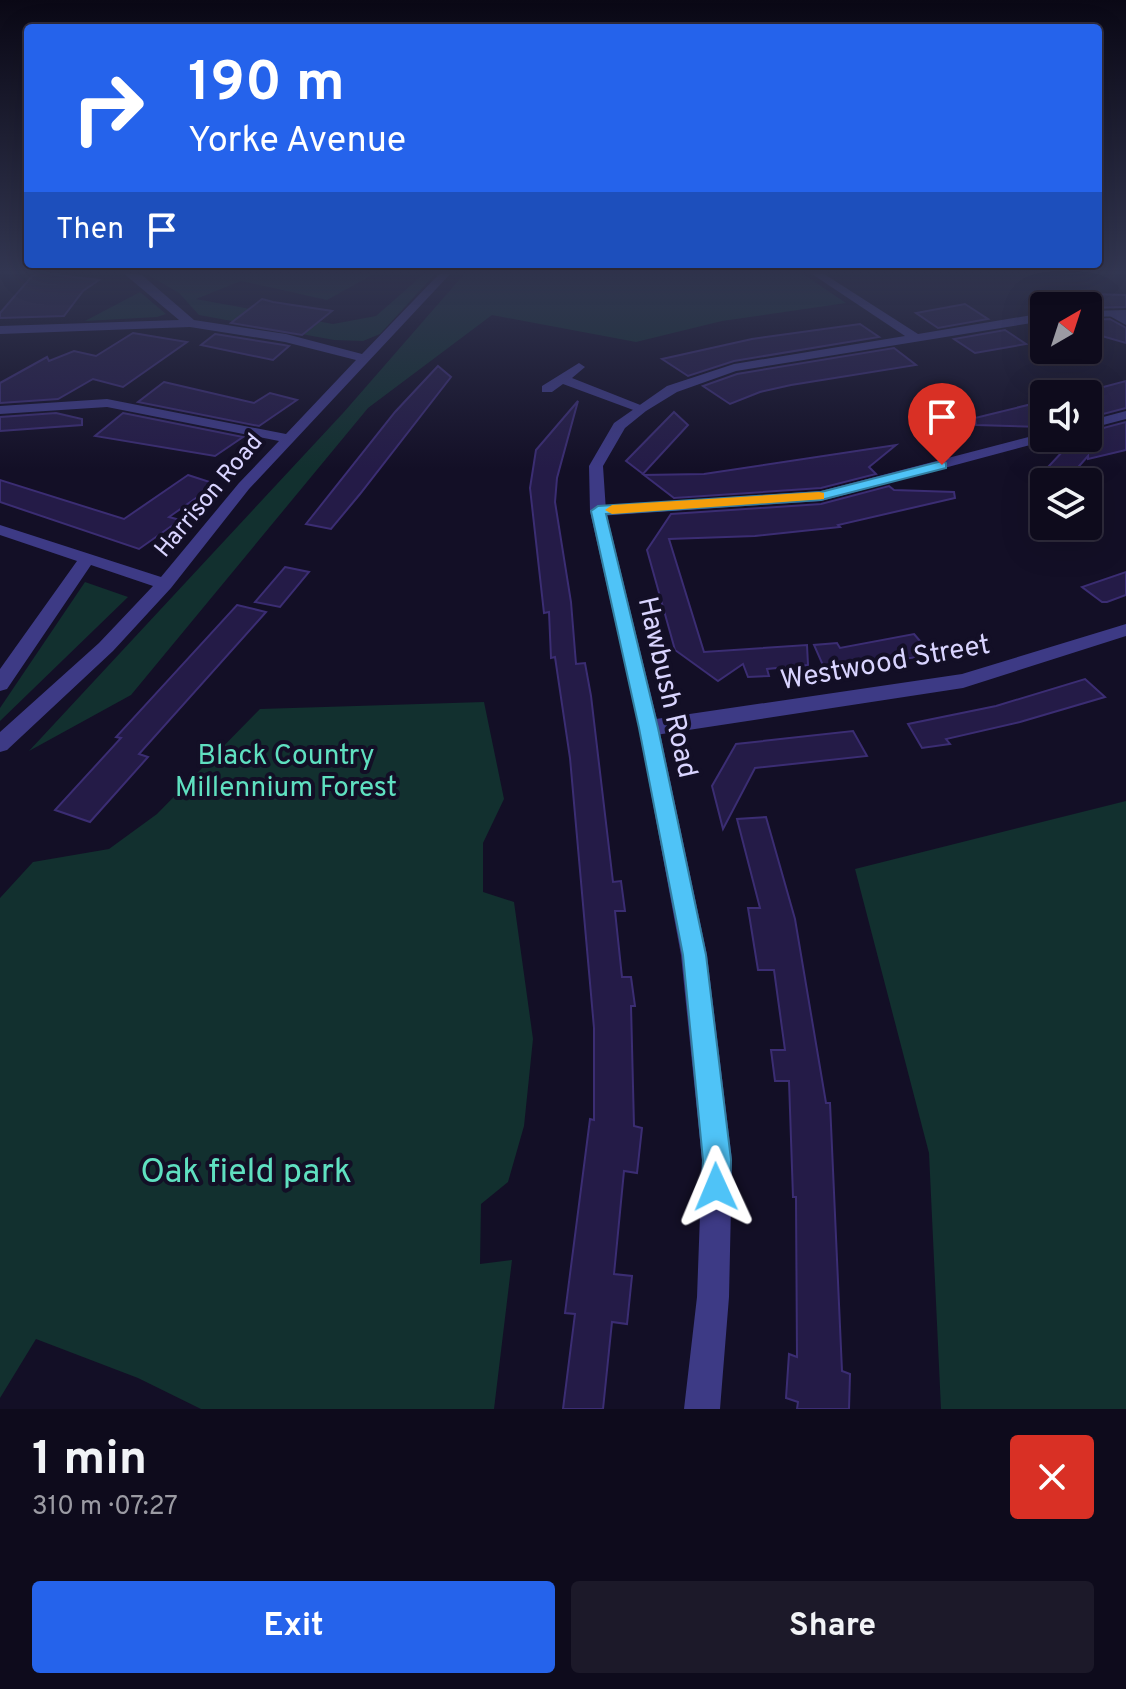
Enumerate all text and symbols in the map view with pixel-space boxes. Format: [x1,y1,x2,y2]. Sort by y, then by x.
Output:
text: 190 m [188,50,345,120]
icon: right [56,56,160,160]
text: Yorke Avenue [188,119,406,165]
icon: arrive [140,208,184,252]
text: Then [56,212,124,249]
north arrow [1030,292,1102,364]
map controls [1030,292,1102,540]
button: sound [1030,380,1102,452]
pin [908,383,976,465]
icon: arrive [920,395,964,439]
street label: Harrison Road [149,428,270,564]
button: layers [1030,468,1102,540]
street label: Hawbush Road [628,593,704,782]
street label: Westwood Street [778,628,993,700]
park label: Black Country Millennium Forest [175,739,397,807]
position arrow [674,1145,758,1229]
park label: Oak field park [140,1152,352,1195]
text: 1 min [32,1431,147,1491]
button: close [1010,1435,1094,1519]
text: 310 m · 07:27 [32,1491,178,1524]
button: Exit [32,1581,555,1673]
button: Share [571,1581,1094,1673]

